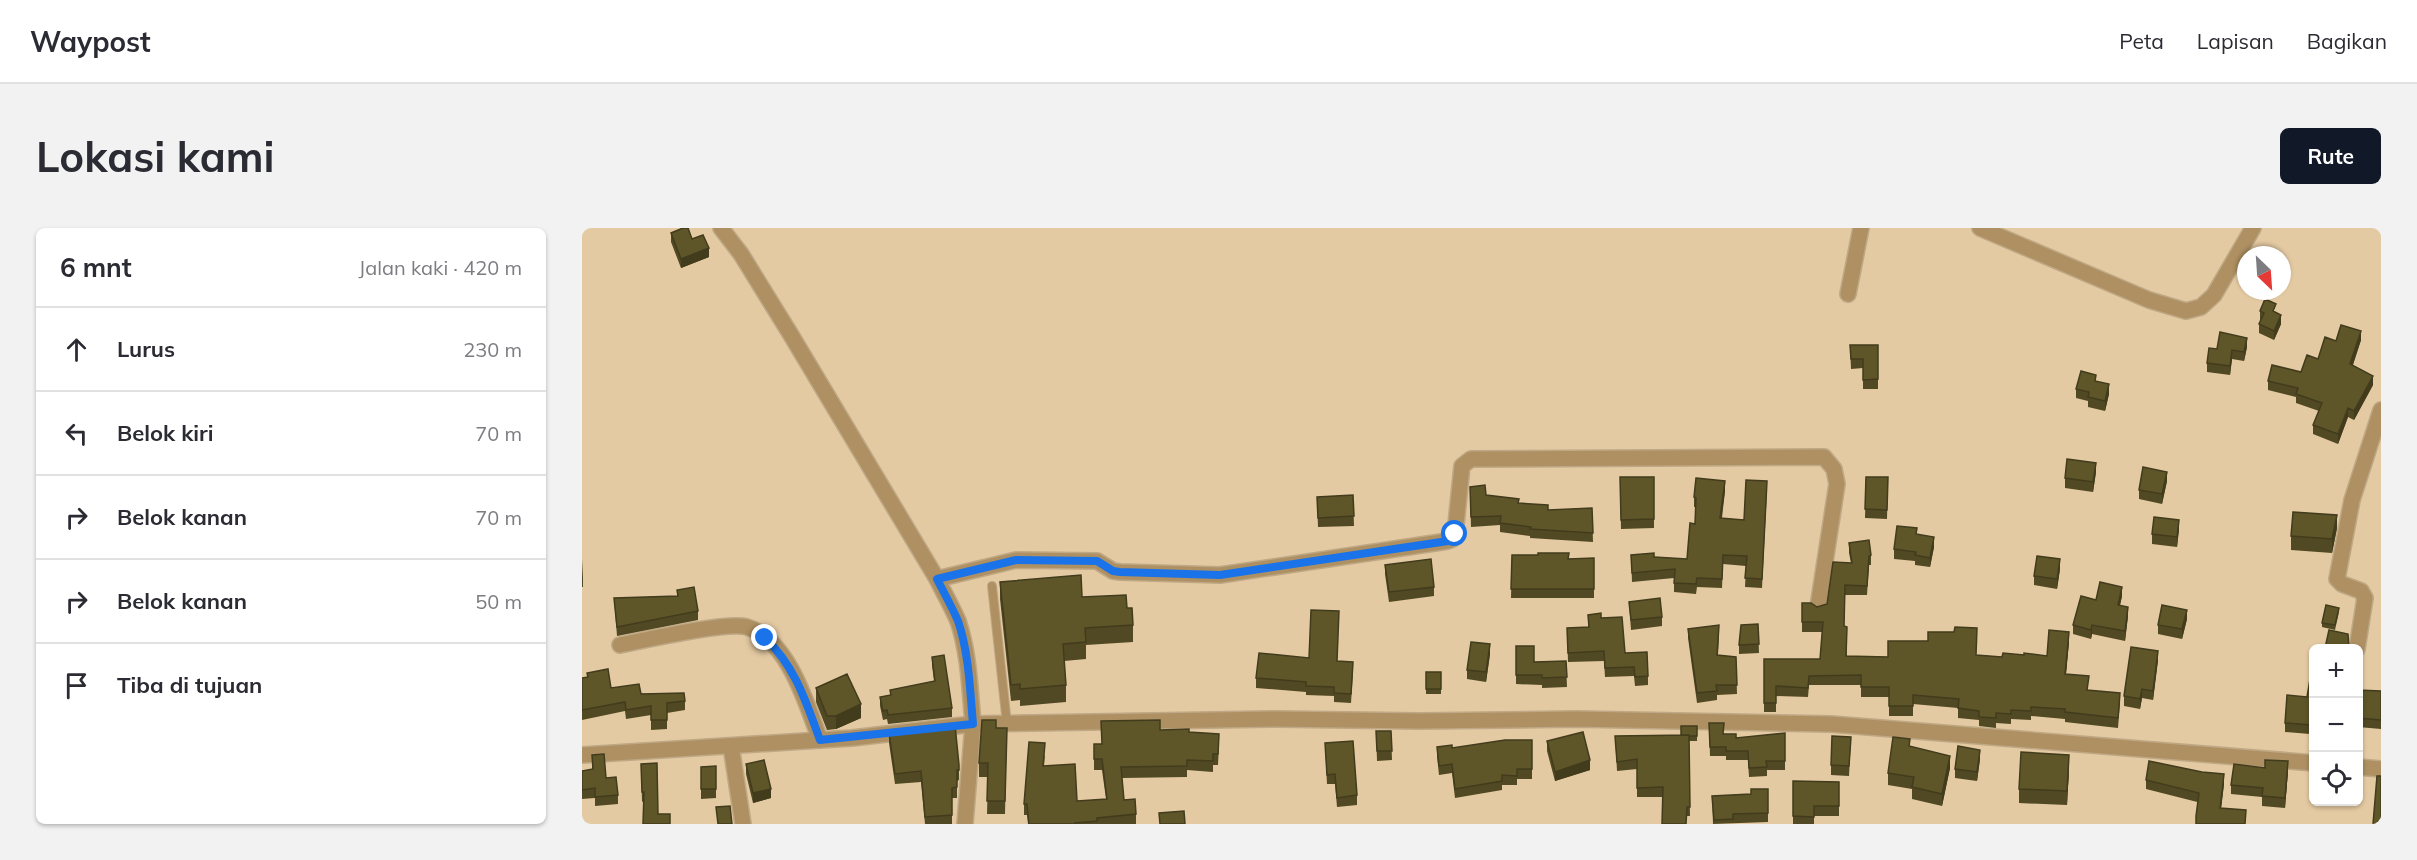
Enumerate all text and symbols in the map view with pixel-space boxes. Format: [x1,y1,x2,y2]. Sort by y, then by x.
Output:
text: Waypost [30,24,151,59]
text: Peta [2119,28,2164,54]
text: Lapisan [2197,28,2274,54]
text: Bagikan [2307,28,2387,54]
button: Rute [2280,128,2381,184]
text: Lokasi kami [36,130,274,183]
north arrow [2237,246,2291,300]
text: 6 mnt [60,251,132,284]
text: Jalan kaki · 420 m [359,255,522,280]
icon: ahead [60,333,93,366]
text: Lurus [117,335,175,363]
text: 230 m [463,337,522,362]
icon: left [60,417,93,450]
text: Belok kiri [117,419,213,447]
text: 70 m [475,421,522,446]
icon: right [60,501,93,534]
text: Belok kanan [117,503,247,531]
text: 70 m [475,505,522,530]
route start [1441,520,1467,546]
icon: right [60,585,93,618]
text: Belok kanan [117,587,247,615]
text: 50 m [475,589,522,614]
route end [751,624,777,650]
map controls [2309,644,2363,806]
button: + [2309,644,2363,698]
icon: arrive [60,669,93,702]
text: Tiba di tujuan [117,671,262,699]
button: − [2309,698,2363,752]
button: locate [2309,752,2363,806]

